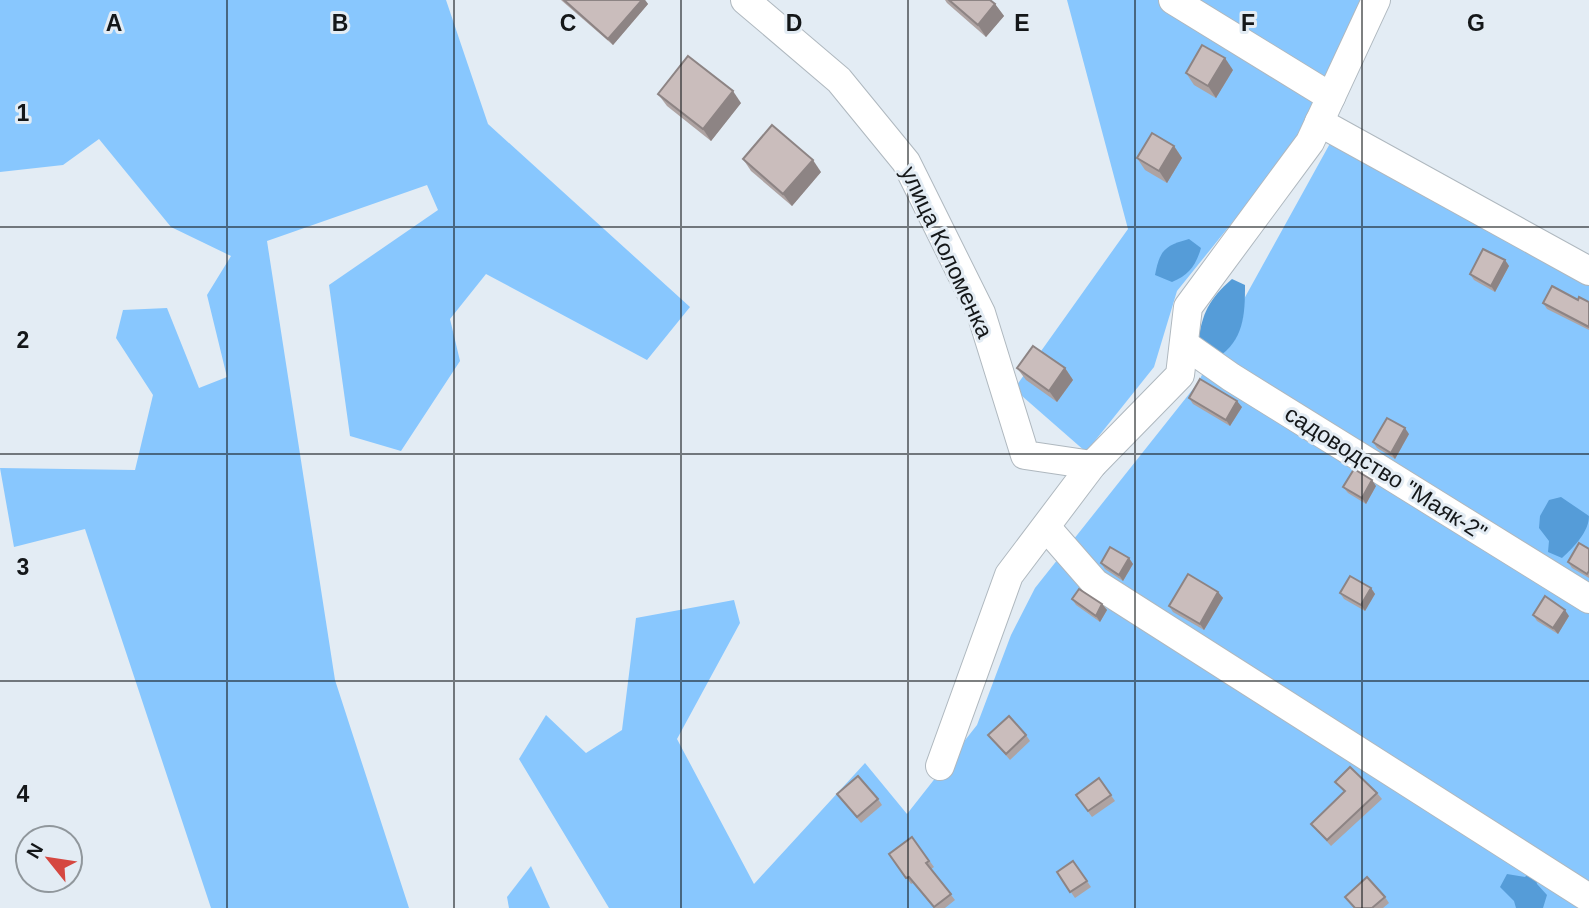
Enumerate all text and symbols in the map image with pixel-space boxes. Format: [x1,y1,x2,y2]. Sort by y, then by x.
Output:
text: A [106,10,122,36]
text: B [332,10,348,36]
text: C [560,10,576,36]
text: D [786,10,802,36]
text: E [1014,10,1030,36]
text: F [1241,10,1255,36]
text: G [1467,10,1485,36]
text: 1 [17,100,30,126]
street label: улица Коломенка [896,162,998,342]
text: 2 [17,327,29,353]
street label: садоводство "Маяк-2" [1280,400,1492,546]
text: 3 [17,554,29,580]
text: 4 [17,781,30,807]
north arrow [14,824,84,894]
text: N [22,840,47,862]

